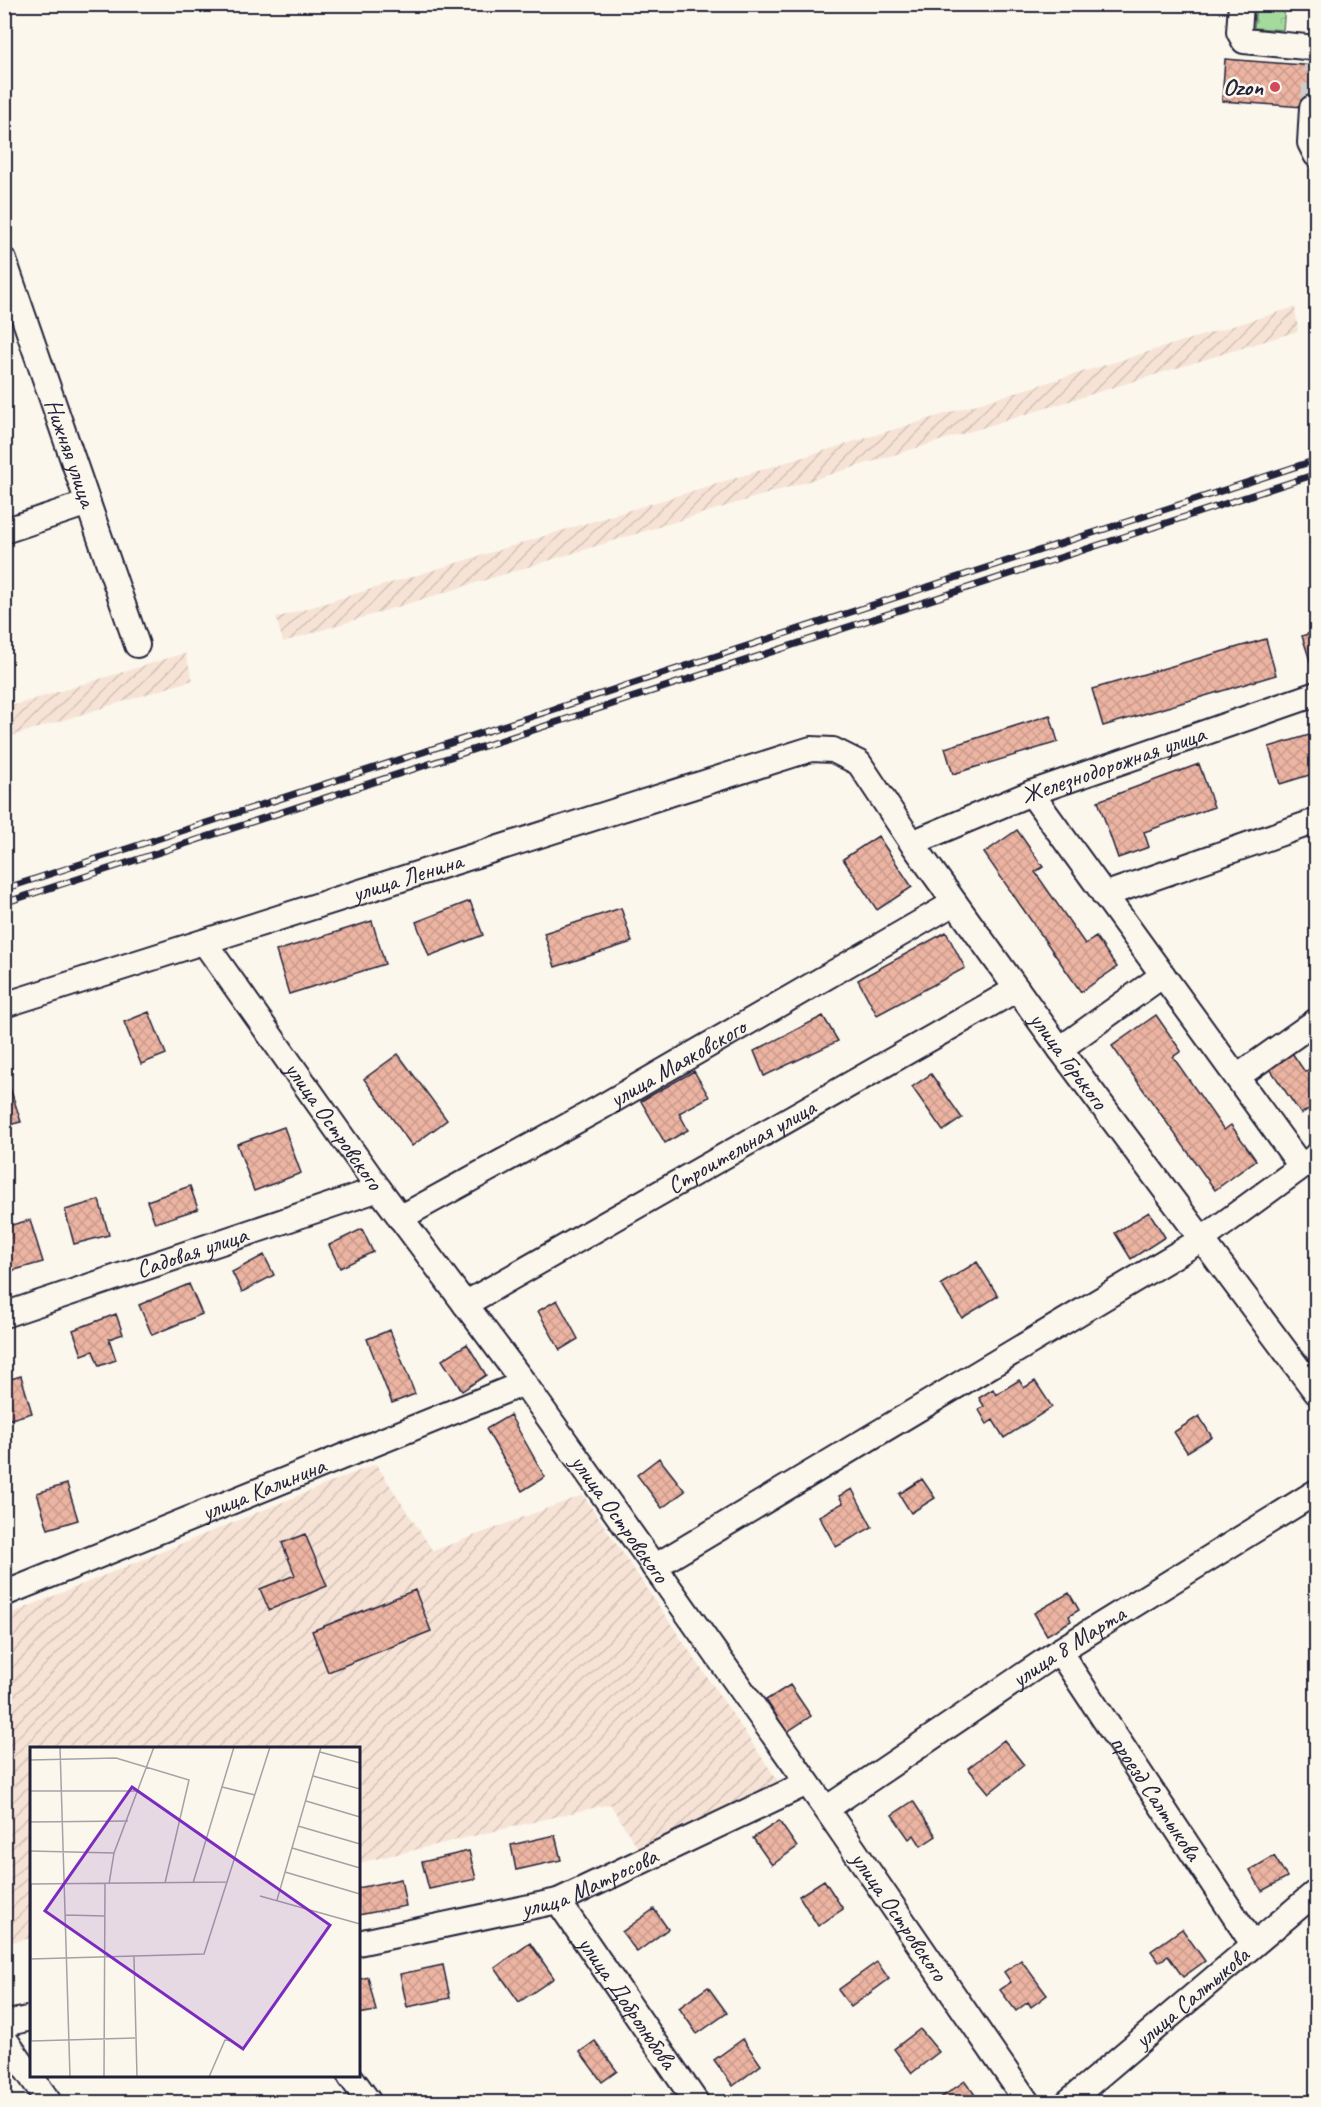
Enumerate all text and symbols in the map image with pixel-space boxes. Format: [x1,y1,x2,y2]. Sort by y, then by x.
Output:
place label: Ozon [1223,72,1264,102]
marker: Ozon [1268,80,1282,94]
street label: Нижняя улица [38,395,104,513]
street label: Железнодорожная улица [1017,718,1211,810]
street label: улица Ленина [346,845,468,909]
street label: улица Горького [1022,1004,1116,1117]
street label: улица Маяковского [602,1010,753,1115]
street label: улица Островского [277,1054,391,1197]
street label: Строительная улица [662,1092,822,1201]
street label: Садовая улица [132,1219,253,1285]
street label: улица Островского [563,1447,677,1590]
street label: улица Калинина [195,1450,331,1528]
street label: улица 8 Марта [1004,1598,1132,1695]
street label: проезд Салтыкова [1104,1729,1209,1867]
inset map [30,1747,360,2077]
street label: улица Матросова [517,1840,664,1924]
street label: улица Островского [843,1844,955,1988]
street label: улица Добролюбова [570,1929,685,2076]
street label: улица Салтыкова [1127,1939,1256,2056]

